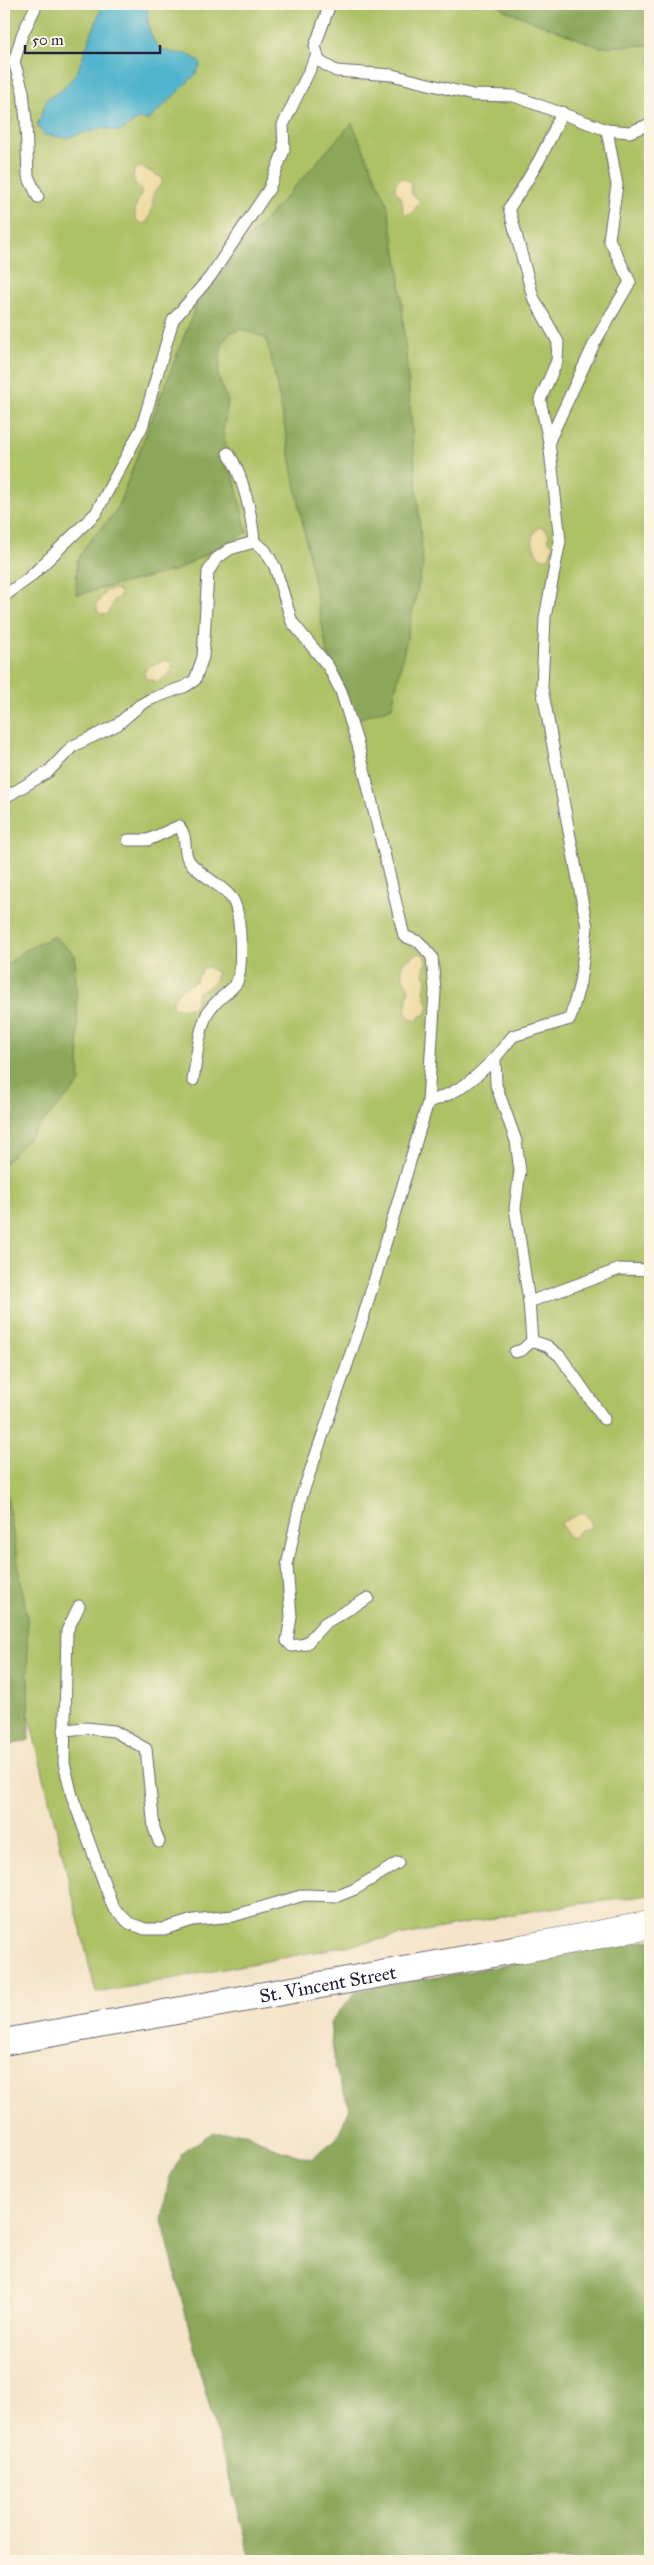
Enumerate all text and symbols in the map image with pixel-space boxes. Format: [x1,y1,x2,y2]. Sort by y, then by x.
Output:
scale bar [25,22,160,54]
text: 50 m [32,31,64,49]
street label: St. Vincent Street [258,1960,398,2008]

